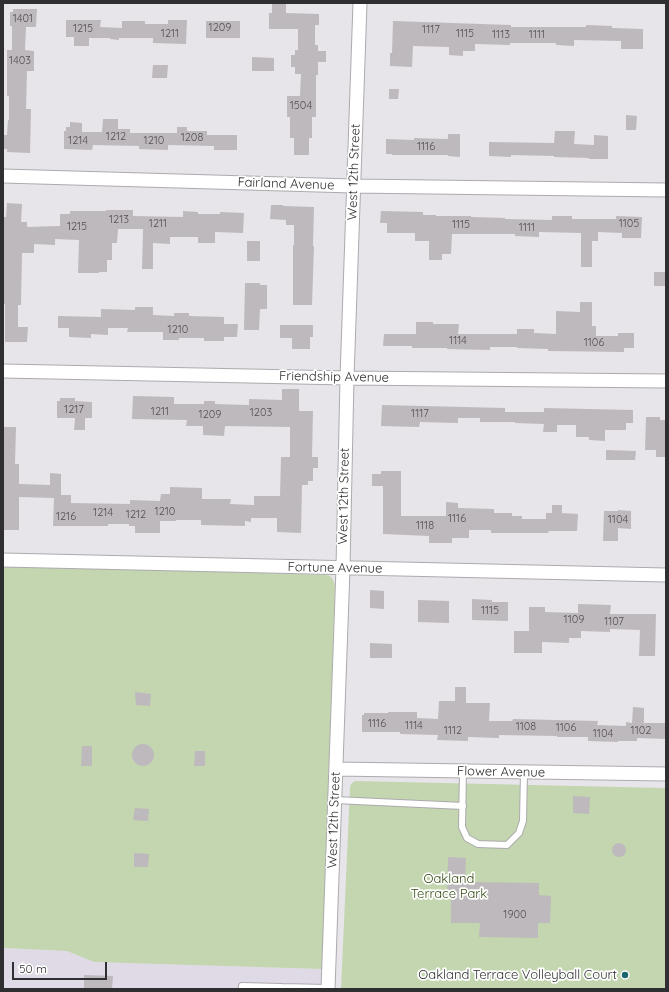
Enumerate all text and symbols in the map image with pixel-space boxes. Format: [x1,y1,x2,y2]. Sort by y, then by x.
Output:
house number: 1401 [13,12,33,26]
house number: 1209 [209,21,231,35]
house number: 1215 [73,22,93,36]
house number: 1117 [422,23,440,37]
house number: 1211 [161,27,179,41]
house number: 1115 [456,27,474,41]
house number: 1113 [492,28,510,42]
house number: 1111 [529,28,545,42]
house number: 1403 [9,54,31,68]
house number: 1504 [290,99,312,113]
street label: West 12th Street [345,123,363,221]
house number: 1212 [106,130,126,144]
house number: 1208 [181,131,203,145]
house number: 1214 [68,134,88,148]
house number: 1210 [144,134,164,148]
house number: 1116 [417,140,435,154]
street label: Fairland Avenue [237,175,335,193]
house number: 1213 [109,213,129,227]
house number: 1211 [149,217,167,231]
house number: 1105 [619,217,639,231]
house number: 1115 [452,218,470,232]
house number: 1215 [67,220,87,234]
house number: 1111 [519,221,535,235]
house number: 1210 [168,323,188,337]
house number: 1114 [449,334,467,348]
house number: 1106 [584,336,604,350]
street label: Friendship Avenue [279,368,389,386]
house number: 1217 [64,403,84,417]
house number: 1211 [151,405,169,419]
house number: 1203 [250,406,272,420]
house number: 1117 [411,407,429,421]
house number: 1209 [199,408,221,422]
street label: West 12th Street [335,448,353,544]
house number: 1210 [155,505,175,519]
house number: 1214 [93,506,113,520]
house number: 1212 [126,508,146,522]
house number: 1216 [56,510,76,524]
house number: 1116 [448,512,466,526]
house number: 1104 [608,513,628,527]
house number: 1118 [416,519,434,533]
street label: Fortune Avenue [288,559,382,577]
house number: 1115 [481,604,499,618]
house number: 1109 [564,613,584,627]
house number: 1107 [604,615,624,629]
house number: 1116 [368,717,386,731]
house number: 1114 [405,719,423,733]
house number: 1108 [516,720,536,734]
house number: 1106 [556,721,576,735]
house number: 1112 [444,724,462,738]
house number: 1102 [631,724,651,738]
house number: 1104 [593,727,613,741]
street label: Flower Avenue [457,763,545,781]
street label: West 12th Street [325,771,343,869]
park label: Oakland Terrace Park [411,871,487,902]
house number: 1900 [503,908,527,922]
scale bar [14,954,109,980]
text: 50 m [19,961,47,976]
place label: Oakland Terrace Volleyball Court [418,967,617,983]
marker: Oakland Terrace Volleyball Court [620,970,630,980]

